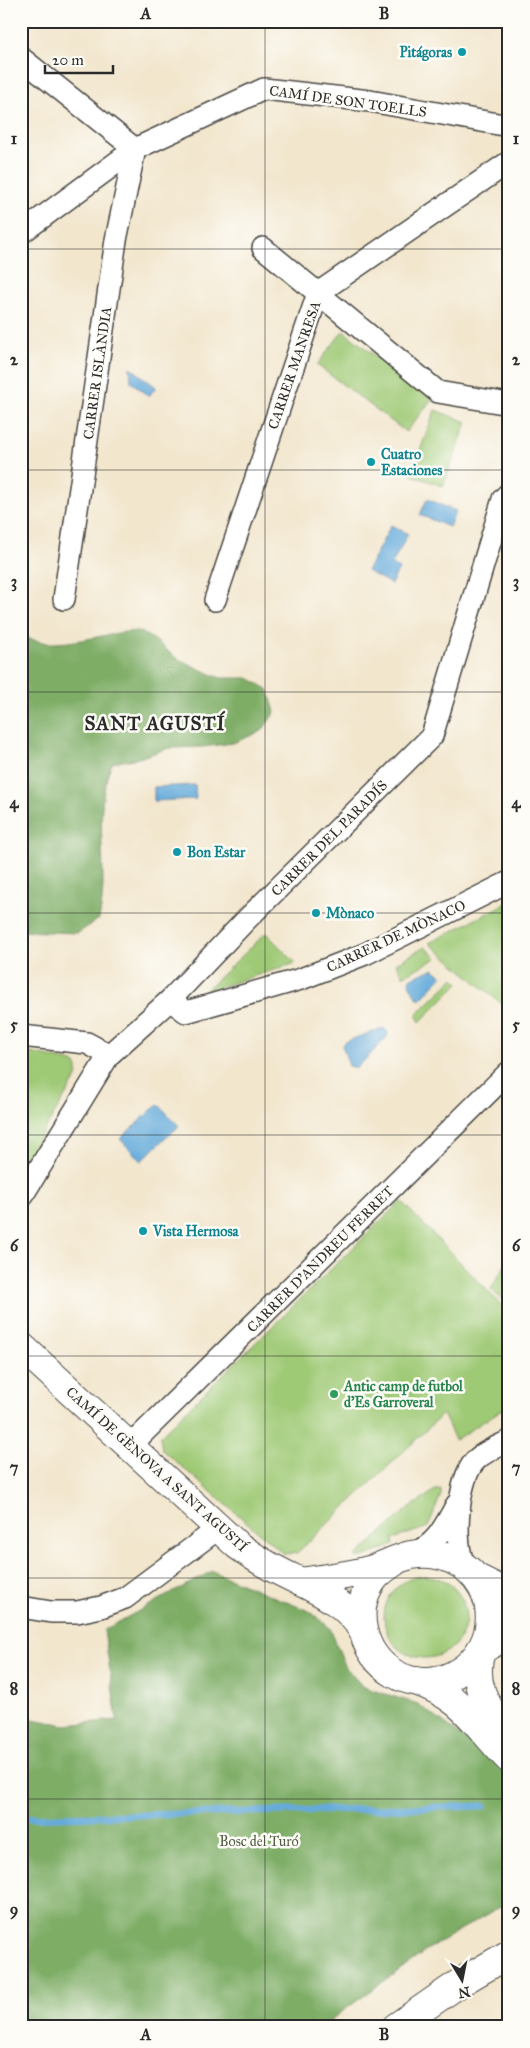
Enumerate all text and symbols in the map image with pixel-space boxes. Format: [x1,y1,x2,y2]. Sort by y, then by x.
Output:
text: A [140,4,152,23]
text: B [379,4,389,23]
scale bar [45,42,112,74]
place label: Pitágoras [399,44,452,62]
marker: Pitágoras [456,46,468,58]
text: 20 m [52,51,84,69]
street label: CAMÍ DE SON TOELLS [268,80,428,121]
text: 1 [11,129,18,148]
text: 1 [513,129,520,148]
street label: CARRER MANRESA [265,298,325,432]
street label: CARRER ISLÀNDIA [78,305,115,441]
text: 2 [10,350,19,369]
text: 2 [512,350,521,369]
place label: Cuatro Estaciones [381,446,442,479]
marker: Cuatro Estaciones [365,456,377,468]
text: 3 [11,572,17,592]
text: 3 [513,572,519,592]
district label: SANT AGUSTÍ [84,710,226,735]
street label: CARRER DEL PARADÍS [266,775,391,900]
text: 4 [10,793,20,813]
text: 4 [512,793,522,813]
place label: Bon Estar [187,844,246,861]
marker: Bon Estar [171,846,183,858]
street label: CARRER DE MÒNACO [323,895,468,976]
place label: Mònaco [326,905,374,922]
marker: Mònaco [310,907,322,919]
text: 5 [10,1015,18,1034]
text: 5 [512,1015,520,1034]
street label: CARRER D'ANDREU FERRET [244,1182,397,1336]
place label: Vista Hermosa [152,1223,240,1240]
marker: Vista Hermosa [137,1225,149,1237]
text: 6 [10,1236,19,1255]
text: 6 [512,1236,521,1255]
place label: Antic camp de futbol d'Es Garroveral [343,1378,464,1411]
street label: CAMÍ DE GÈNOVA A SANT AGUSTÍ [62,1382,253,1556]
marker: Antic camp de futbol d'Es Garroveral [328,1388,340,1400]
text: 7 [10,1458,19,1477]
text: 7 [512,1458,521,1477]
text: 8 [10,1679,18,1698]
text: 8 [512,1679,520,1698]
park label: Bosc del Turó [219,1833,299,1850]
text: 9 [10,1900,18,1920]
text: 9 [512,1900,520,1920]
north arrow [438,1956,488,2006]
text: N [457,1983,471,2002]
text: A [140,2025,152,2044]
text: B [379,2025,389,2044]

